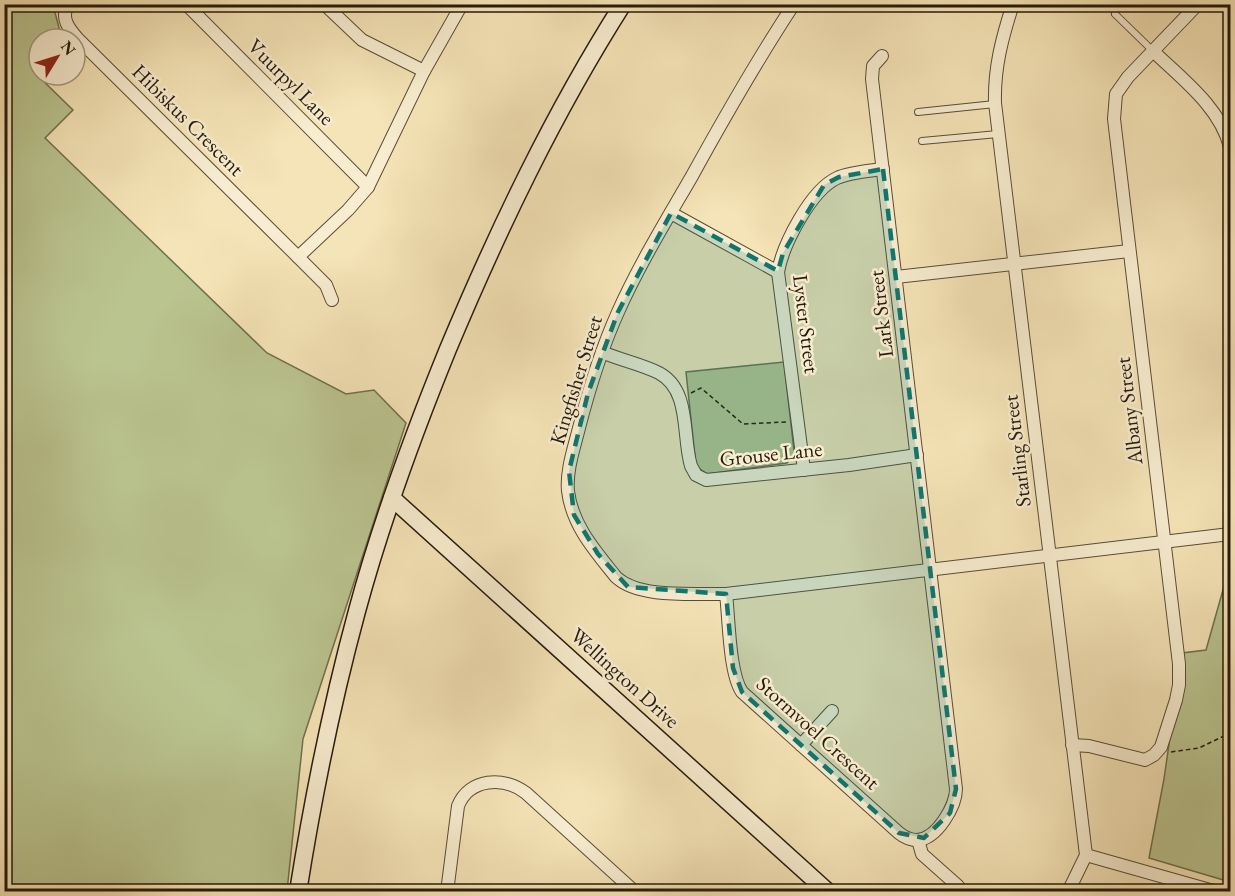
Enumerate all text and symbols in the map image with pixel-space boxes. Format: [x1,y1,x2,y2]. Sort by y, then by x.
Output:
north arrow [27,27,87,87]
street label: Vuurpyl Lane [242,33,340,131]
text: N [56,37,81,60]
street label: Hibiskus Crescent [127,58,250,182]
street label: Lark Street [862,268,899,359]
street label: Lyster Street [787,273,826,375]
street label: Kingfisher Street [543,312,608,448]
street label: Albany Street [1108,355,1149,467]
street label: Starling Street [996,393,1037,509]
street label: Grouse Lane [718,435,824,472]
street label: Wellington Drive [565,621,686,734]
street label: Stormvoel Crescent [751,670,886,795]

